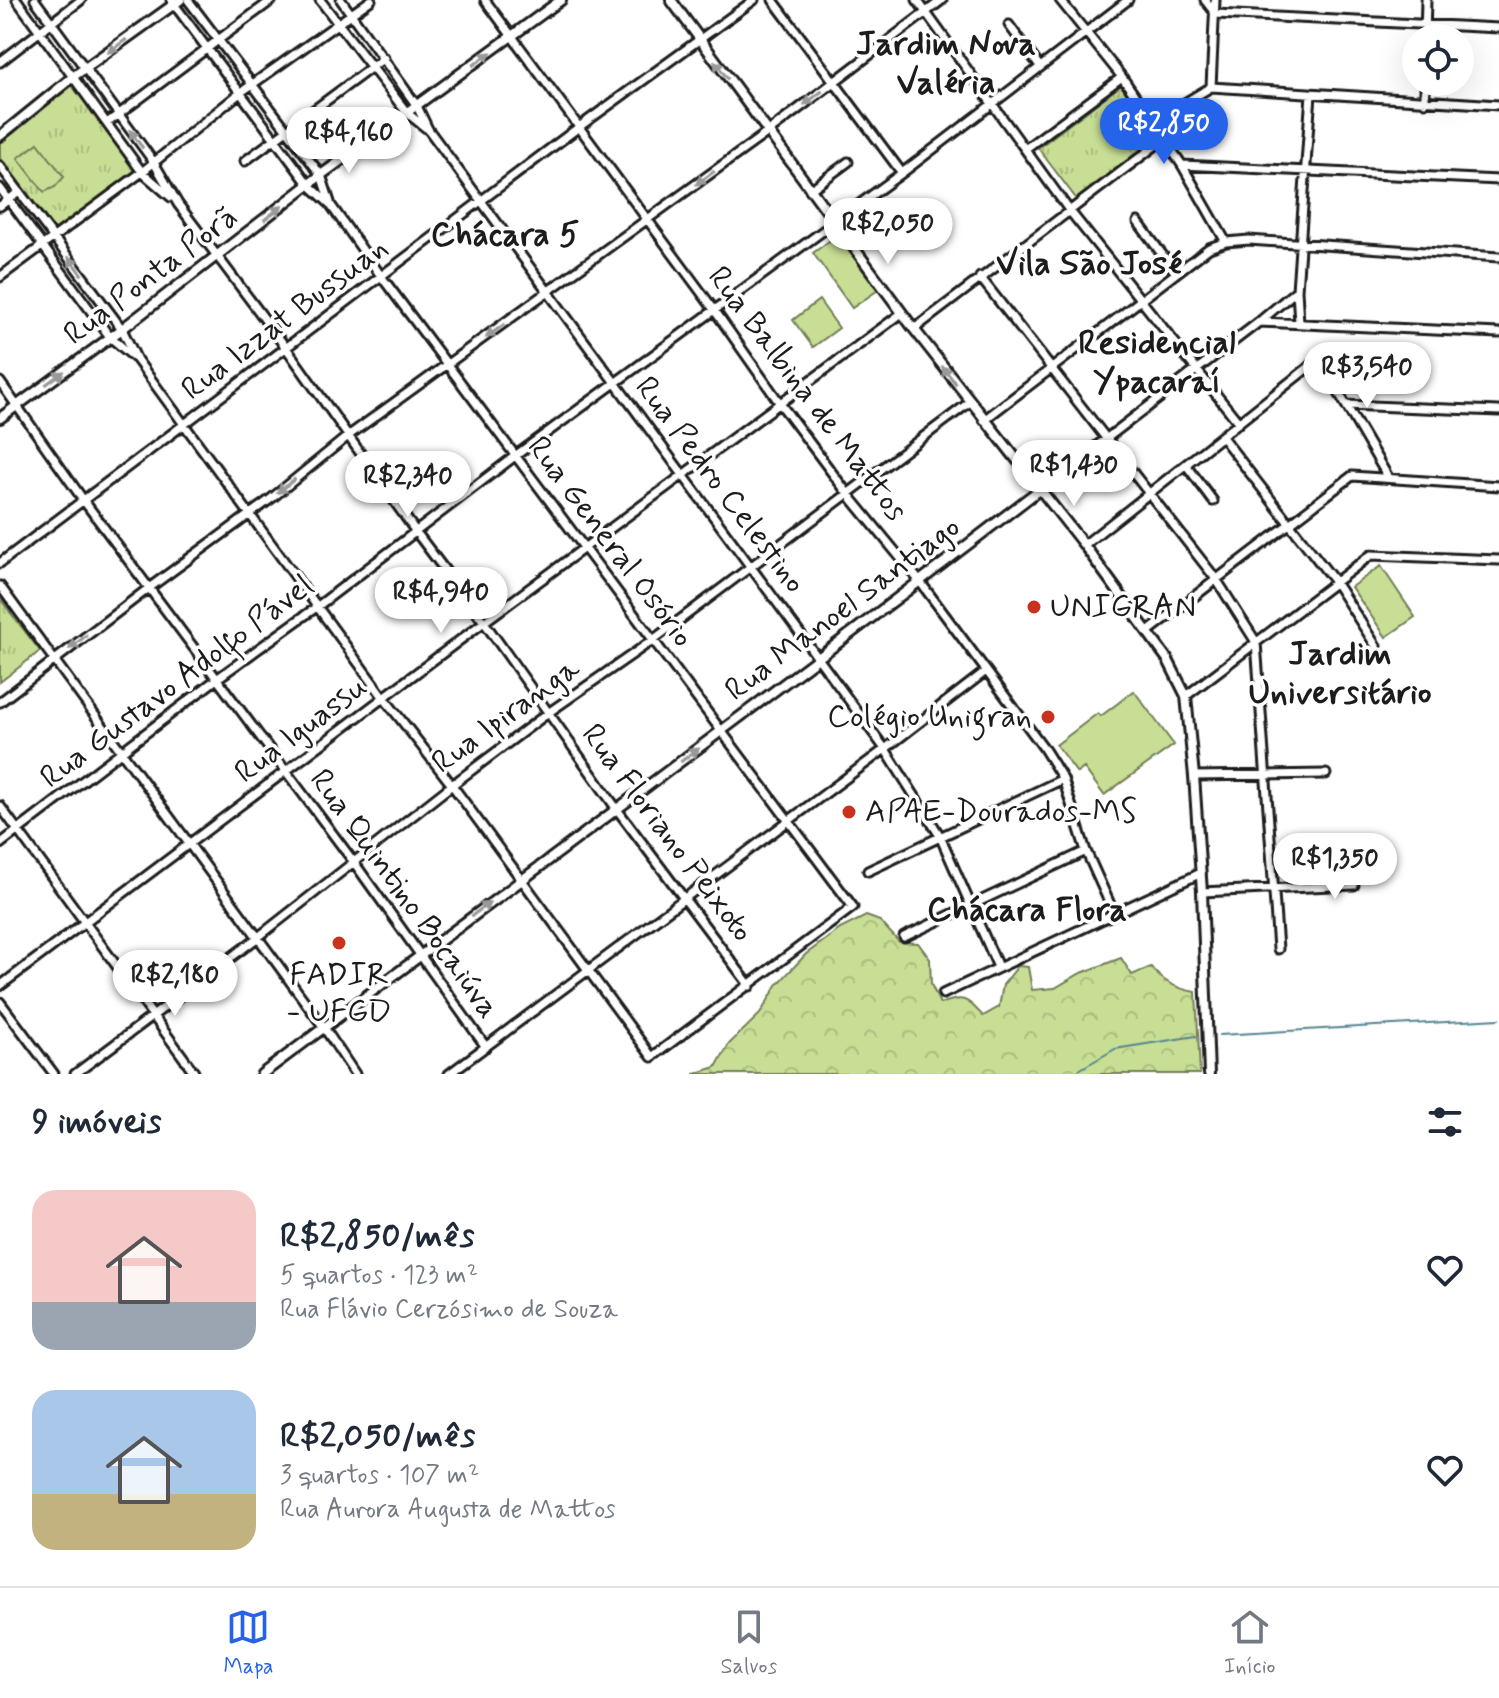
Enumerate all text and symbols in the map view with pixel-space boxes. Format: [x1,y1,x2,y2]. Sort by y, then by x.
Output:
district label: Jardim Nova Valéria [856,22,1036,106]
map controls [1402,24,1474,96]
button: locate [1402,24,1474,96]
one-way arrow [107,37,127,53]
one-way arrow [471,51,493,67]
one-way arrow [714,59,730,80]
one-way arrow [802,90,824,106]
pin: R$2,850 [1090,98,1238,166]
pin: R$4,160 [275,107,423,175]
text: R$2,850 [1118,107,1210,141]
text: R$4,160 [304,116,394,150]
one-way arrow [128,129,144,149]
one-way arrow [695,170,716,185]
street label: Rua Ponta Porã [55,197,247,355]
pin: R$2,050 [814,198,962,266]
one-way arrow [263,206,283,222]
text: R$2,050 [842,207,934,241]
district label: Chácara 5 [431,213,579,258]
street label: Rua Izzat Bussuan [173,228,397,410]
district label: Vila São José [996,242,1182,287]
one-way arrow [68,256,84,277]
street label: Rua Balbina de Mattos [697,258,917,530]
district label: Residencial Ypacaraí [1078,321,1236,405]
one-way arrow [485,323,506,338]
pin: R$3,540 [1293,342,1441,410]
text: R$3,540 [1321,351,1413,385]
one-way arrow [941,364,957,385]
street label: Rua Pedro Celestino [625,368,815,602]
one-way arrow [45,370,65,386]
street label: Rua General Osório [517,428,703,656]
pin: R$1,430 [1000,440,1148,508]
text: R$1,430 [1030,449,1118,483]
pin: R$2,340 [334,451,482,519]
text: R$2,340 [363,460,453,494]
one-way arrow [277,477,297,494]
street label: Rua Manoel Santiago [717,507,969,711]
street label: Rua Gustavo Adolfo Pável [32,565,323,800]
pin: R$4,940 [367,567,515,635]
text: R$4,940 [393,576,489,610]
place label: UNIGRAN [1050,586,1196,628]
marker: UNIGRAN [1025,598,1043,616]
district label: Jardim Universitário [1249,632,1432,716]
one-way arrow [68,633,88,649]
street label: Rua Ipiranga [424,648,589,784]
street label: Rua Iguassu [226,666,376,794]
place label: Colégio Unigran [827,696,1032,741]
marker: Colégio Unigran [1039,708,1057,726]
street label: Rua Floriano Peixoto [571,715,763,951]
one-way arrow [679,747,701,763]
street label: Rua Quintino Bocaiúva [299,761,509,1027]
place label: APAE-Dourados-MS [865,791,1137,833]
marker: APAE-Dourados-MS [840,803,858,821]
pin: R$1,350 [1261,833,1409,901]
text: R$1,350 [1291,842,1379,876]
district label: Chácara Flora [927,888,1127,933]
one-way arrow [471,902,491,918]
marker: FADIR - UFGD [330,934,348,952]
pin: R$2,180 [101,950,249,1018]
place label: FADIR - UFGD [286,954,392,1033]
text: R$2,180 [131,959,219,993]
text: 9 imóveis [32,1100,161,1145]
icon: filters [1423,1100,1467,1144]
text: R$2,850/mês [280,1214,474,1259]
icon: home [96,1222,192,1318]
icon: heart [1423,1248,1467,1292]
text: 5 quartos · 123 m² [280,1259,478,1293]
text: Rua Flávio Cerzósimo de Souza [280,1293,618,1327]
text: R$2,050/mês [280,1414,475,1459]
icon: home [96,1422,192,1518]
icon: heart [1423,1448,1467,1492]
text: 3 quartos · 107 m² [280,1459,479,1493]
text: Rua Aurora Augusta de Mattos [280,1493,616,1527]
tab: Mapa [223,1605,274,1681]
tab: Salvos [720,1605,777,1681]
tab: Início [1224,1605,1276,1681]

